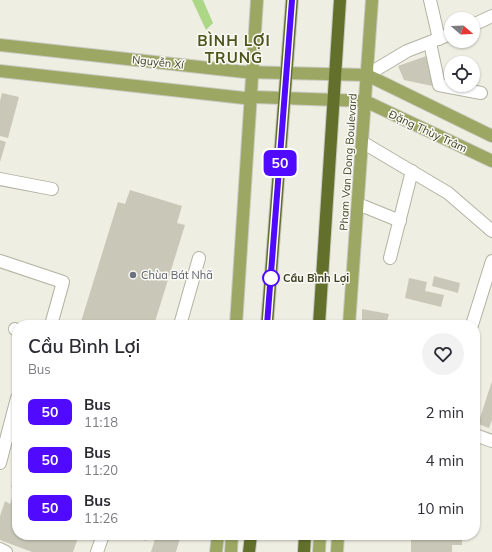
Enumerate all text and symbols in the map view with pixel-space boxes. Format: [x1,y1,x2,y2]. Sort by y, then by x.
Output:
north arrow [444,12,480,48]
map controls [444,12,480,92]
district label: BÌNH LỢI TRUNG [197,31,271,67]
street label: Nguyễn Xí [131,52,186,72]
button: locate [444,56,480,92]
street label: Pham Van Dong Boulevard [336,93,360,231]
street label: Đặng Thùy Trâm [387,107,469,155]
line badge: 50 [262,150,298,176]
text: 50 [272,154,288,172]
place label: Chùa Bát Nhã [141,268,213,282]
marker: Cầu Bình Lợi [262,269,280,287]
marker: Chùa Bát Nhã [128,270,138,280]
place label: Cầu Bình Lợi [283,271,349,285]
button: heart [422,333,464,375]
text: Cầu Bình Lợi [28,334,140,358]
text: Bus [28,361,51,377]
text: Bus [84,395,111,414]
text: 50 [42,403,58,421]
text: 2 min [426,403,464,422]
text: 11:18 [84,414,118,430]
text: Bus [84,443,111,462]
text: 50 [42,451,58,469]
text: 4 min [426,451,464,470]
text: 11:20 [84,462,118,478]
text: Bus [84,491,111,510]
text: 50 [42,499,58,517]
text: 10 min [417,499,464,518]
text: 11:26 [84,510,118,526]

